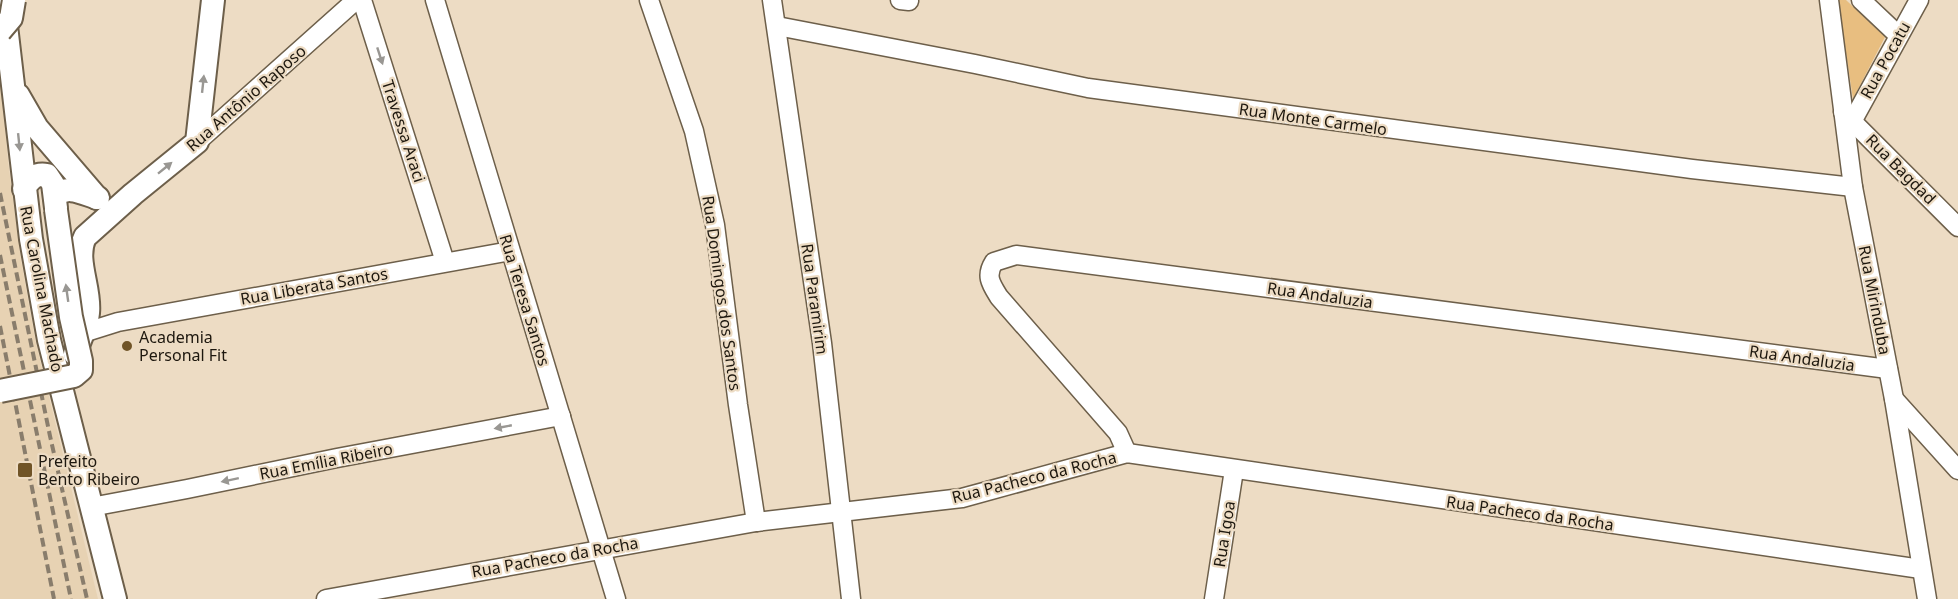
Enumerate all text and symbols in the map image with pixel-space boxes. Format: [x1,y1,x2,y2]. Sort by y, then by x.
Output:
street label: Rua Pocatu [1855,18,1915,102]
street label: Rua Antônio Raposo [181,40,311,156]
one-way arrow [376,47,385,65]
one-way arrow [198,75,208,94]
street label: Travessa Araci [377,77,431,185]
street label: Rua Monte Carmelo [1237,98,1389,140]
street label: Rua Bagdad [1861,129,1941,209]
one-way arrow [14,132,24,151]
one-way arrow [157,162,172,175]
street label: Rua Domingos dos Santos [697,194,747,392]
street label: Rua Carolina Machado [15,204,69,374]
street label: Rua Teresa Santos [495,231,555,369]
street label: Rua Paramirim [796,242,834,356]
street label: Rua Mirinduba [1854,244,1896,356]
street label: Rua Liberata Santos [239,262,389,310]
street label: Rua Andaluzia [1266,277,1374,313]
one-way arrow [63,283,72,302]
place label: Academia Personal Fit [139,326,227,366]
marker: Academia Personal Fit [120,339,134,353]
street label: Rua Andaluzia [1748,340,1856,376]
one-way arrow [494,423,513,432]
street label: Rua Emília Ribeiro [257,437,395,485]
street label: Rua Pacheco da Rocha [949,446,1119,508]
place label: Prefeito Bento Ribeiro [38,450,140,490]
marker: Prefeito Bento Ribeiro [16,461,34,479]
one-way arrow [220,476,239,486]
street label: Rua Pacheco da Rocha [1445,490,1615,536]
street label: Rua Igoa [1208,499,1240,569]
street label: Rua Pacheco da Rocha [470,532,640,582]

